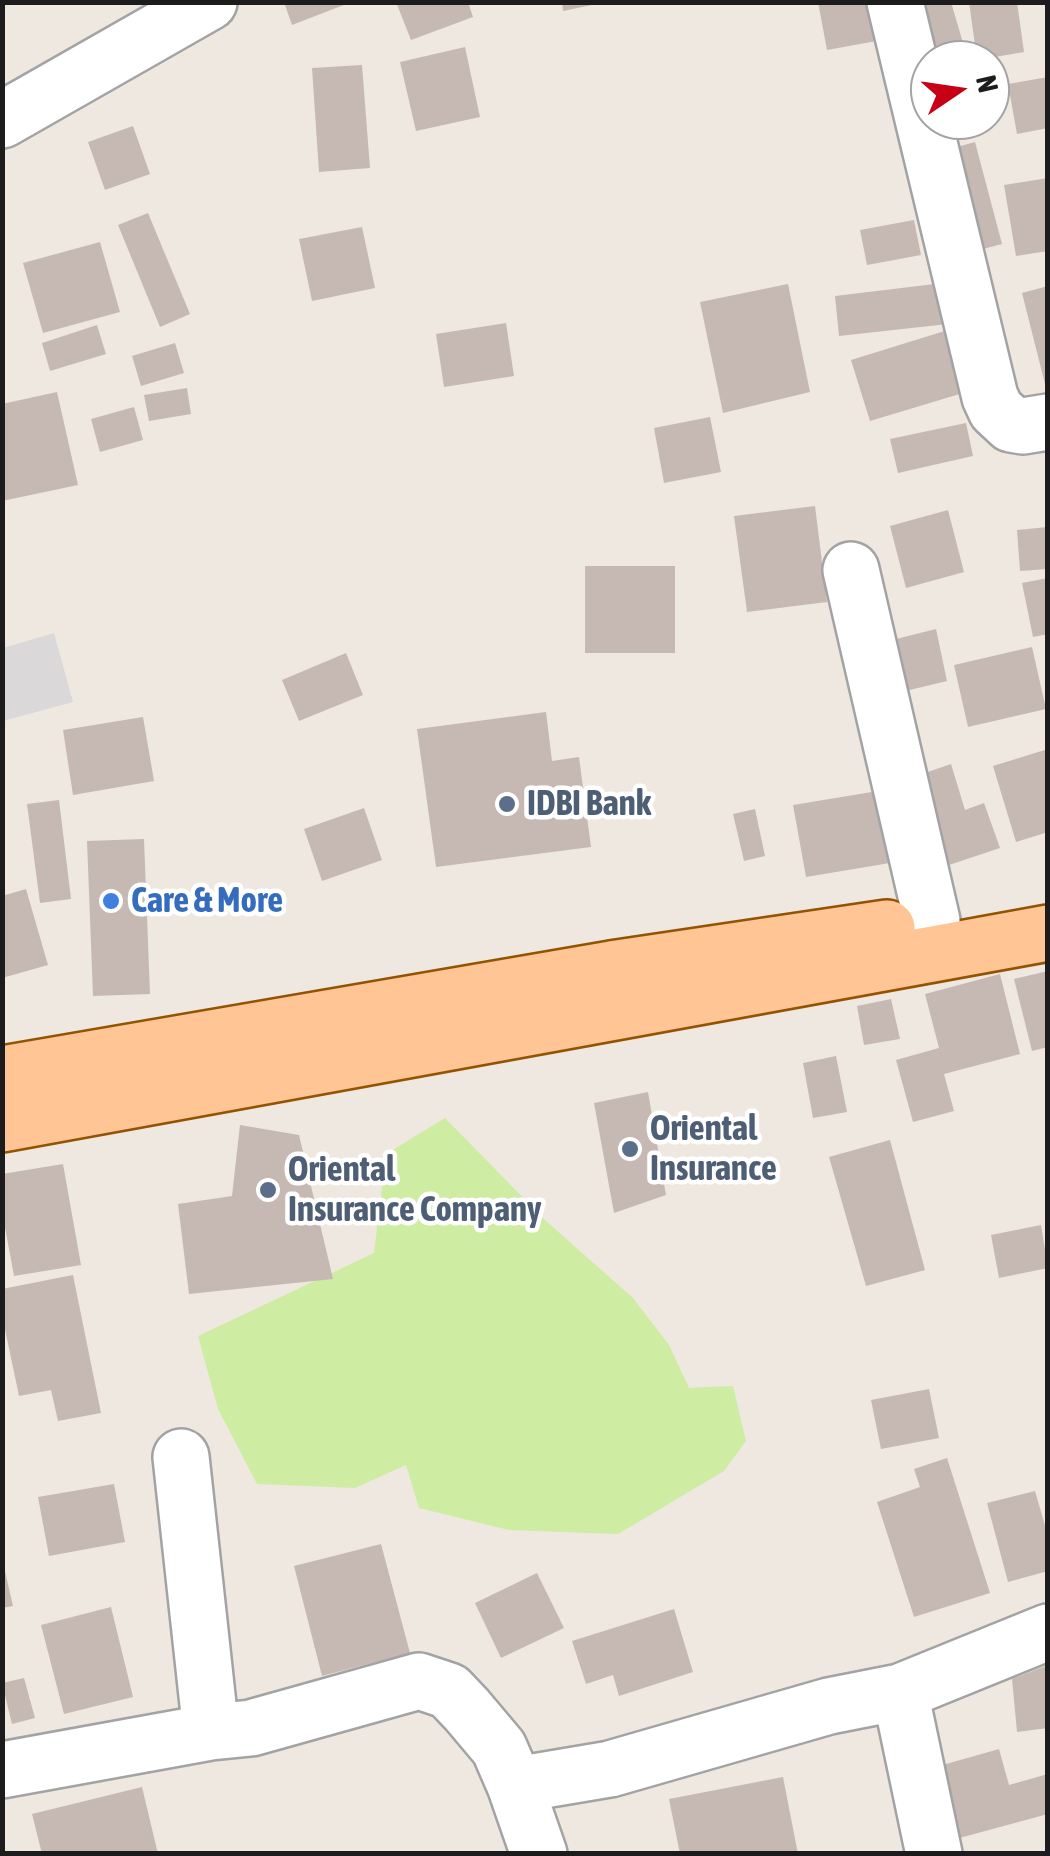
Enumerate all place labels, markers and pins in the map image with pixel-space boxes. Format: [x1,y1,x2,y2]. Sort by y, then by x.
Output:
place label: IDBI Bank [527,783,651,825]
marker: IDBI Bank [496,793,518,815]
place label: Care & More [131,880,283,922]
marker: Care & More [100,890,122,912]
place label: Oriental Insurance [650,1108,777,1190]
marker: Oriental Insurance [619,1138,641,1160]
place label: Oriental Insurance Company [288,1149,541,1231]
marker: Oriental Insurance Company [257,1179,279,1201]

